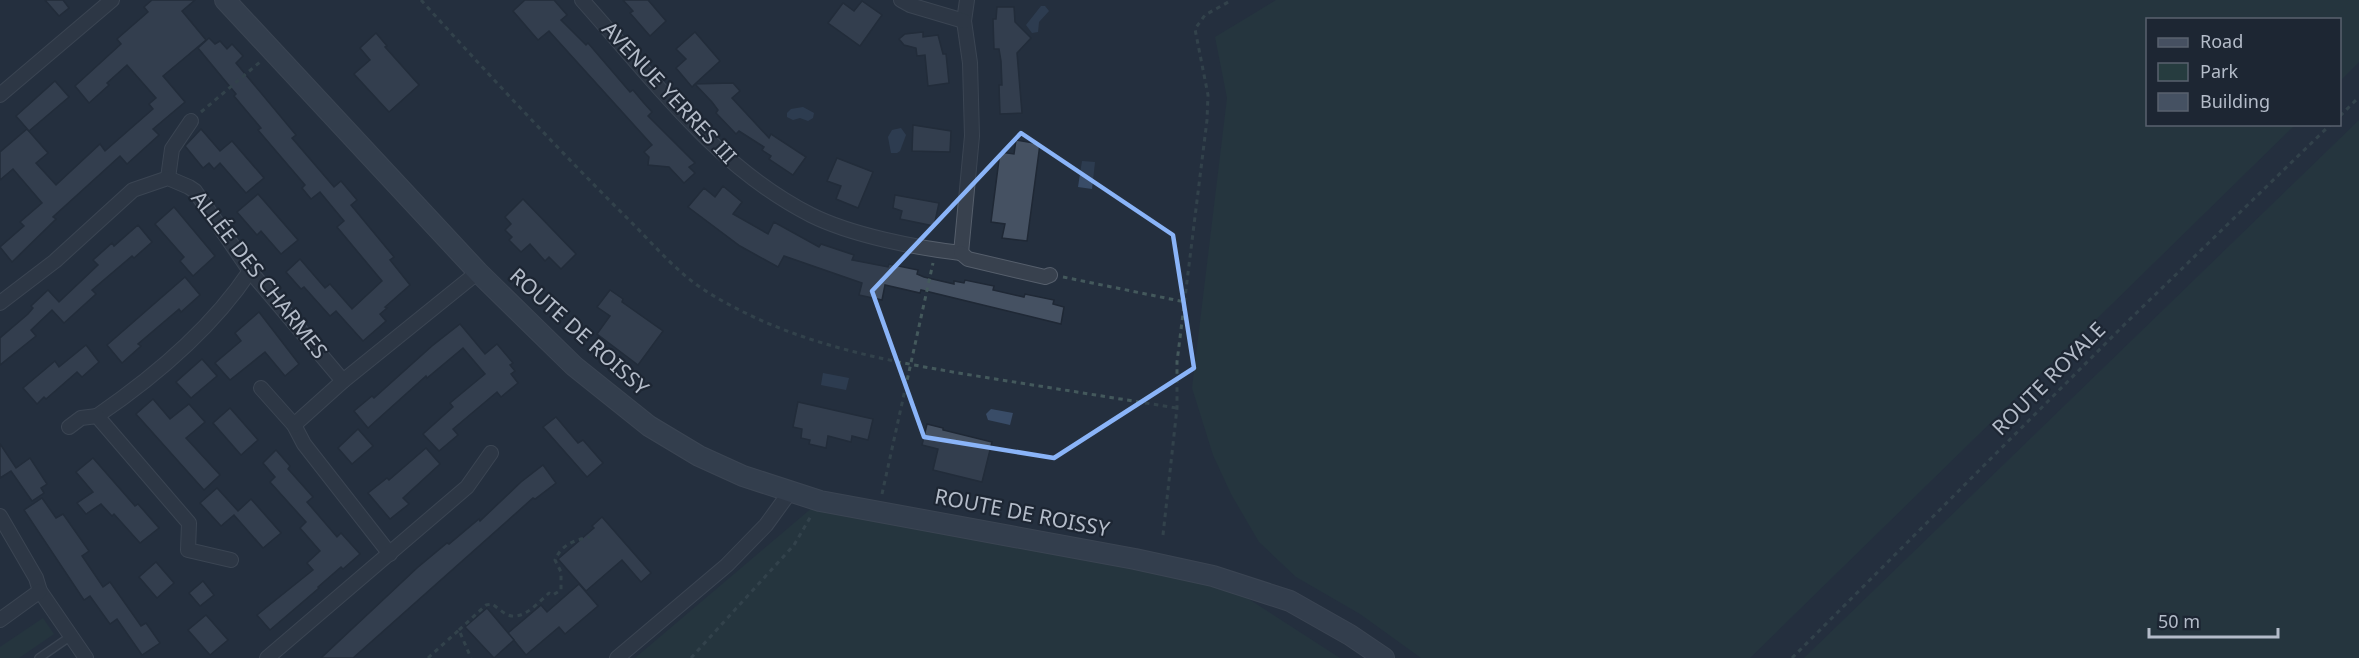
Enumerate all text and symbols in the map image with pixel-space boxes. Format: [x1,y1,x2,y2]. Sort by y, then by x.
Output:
street label: AVENUE YERRES III [596,15,743,170]
legend [2146,18,2341,126]
text: Road [2200,29,2243,53]
text: Park [2200,59,2238,83]
text: Building [2200,89,2270,113]
street label: ALLÉE DES CHARMES [185,185,334,364]
street label: ROUTE DE ROISSY [504,261,655,401]
street label: ROUTE ROYALE [1985,315,2111,441]
street label: ROUTE DE ROISSY [932,481,1112,543]
scale bar [2149,601,2278,639]
text: 50 m [2158,609,2200,633]

